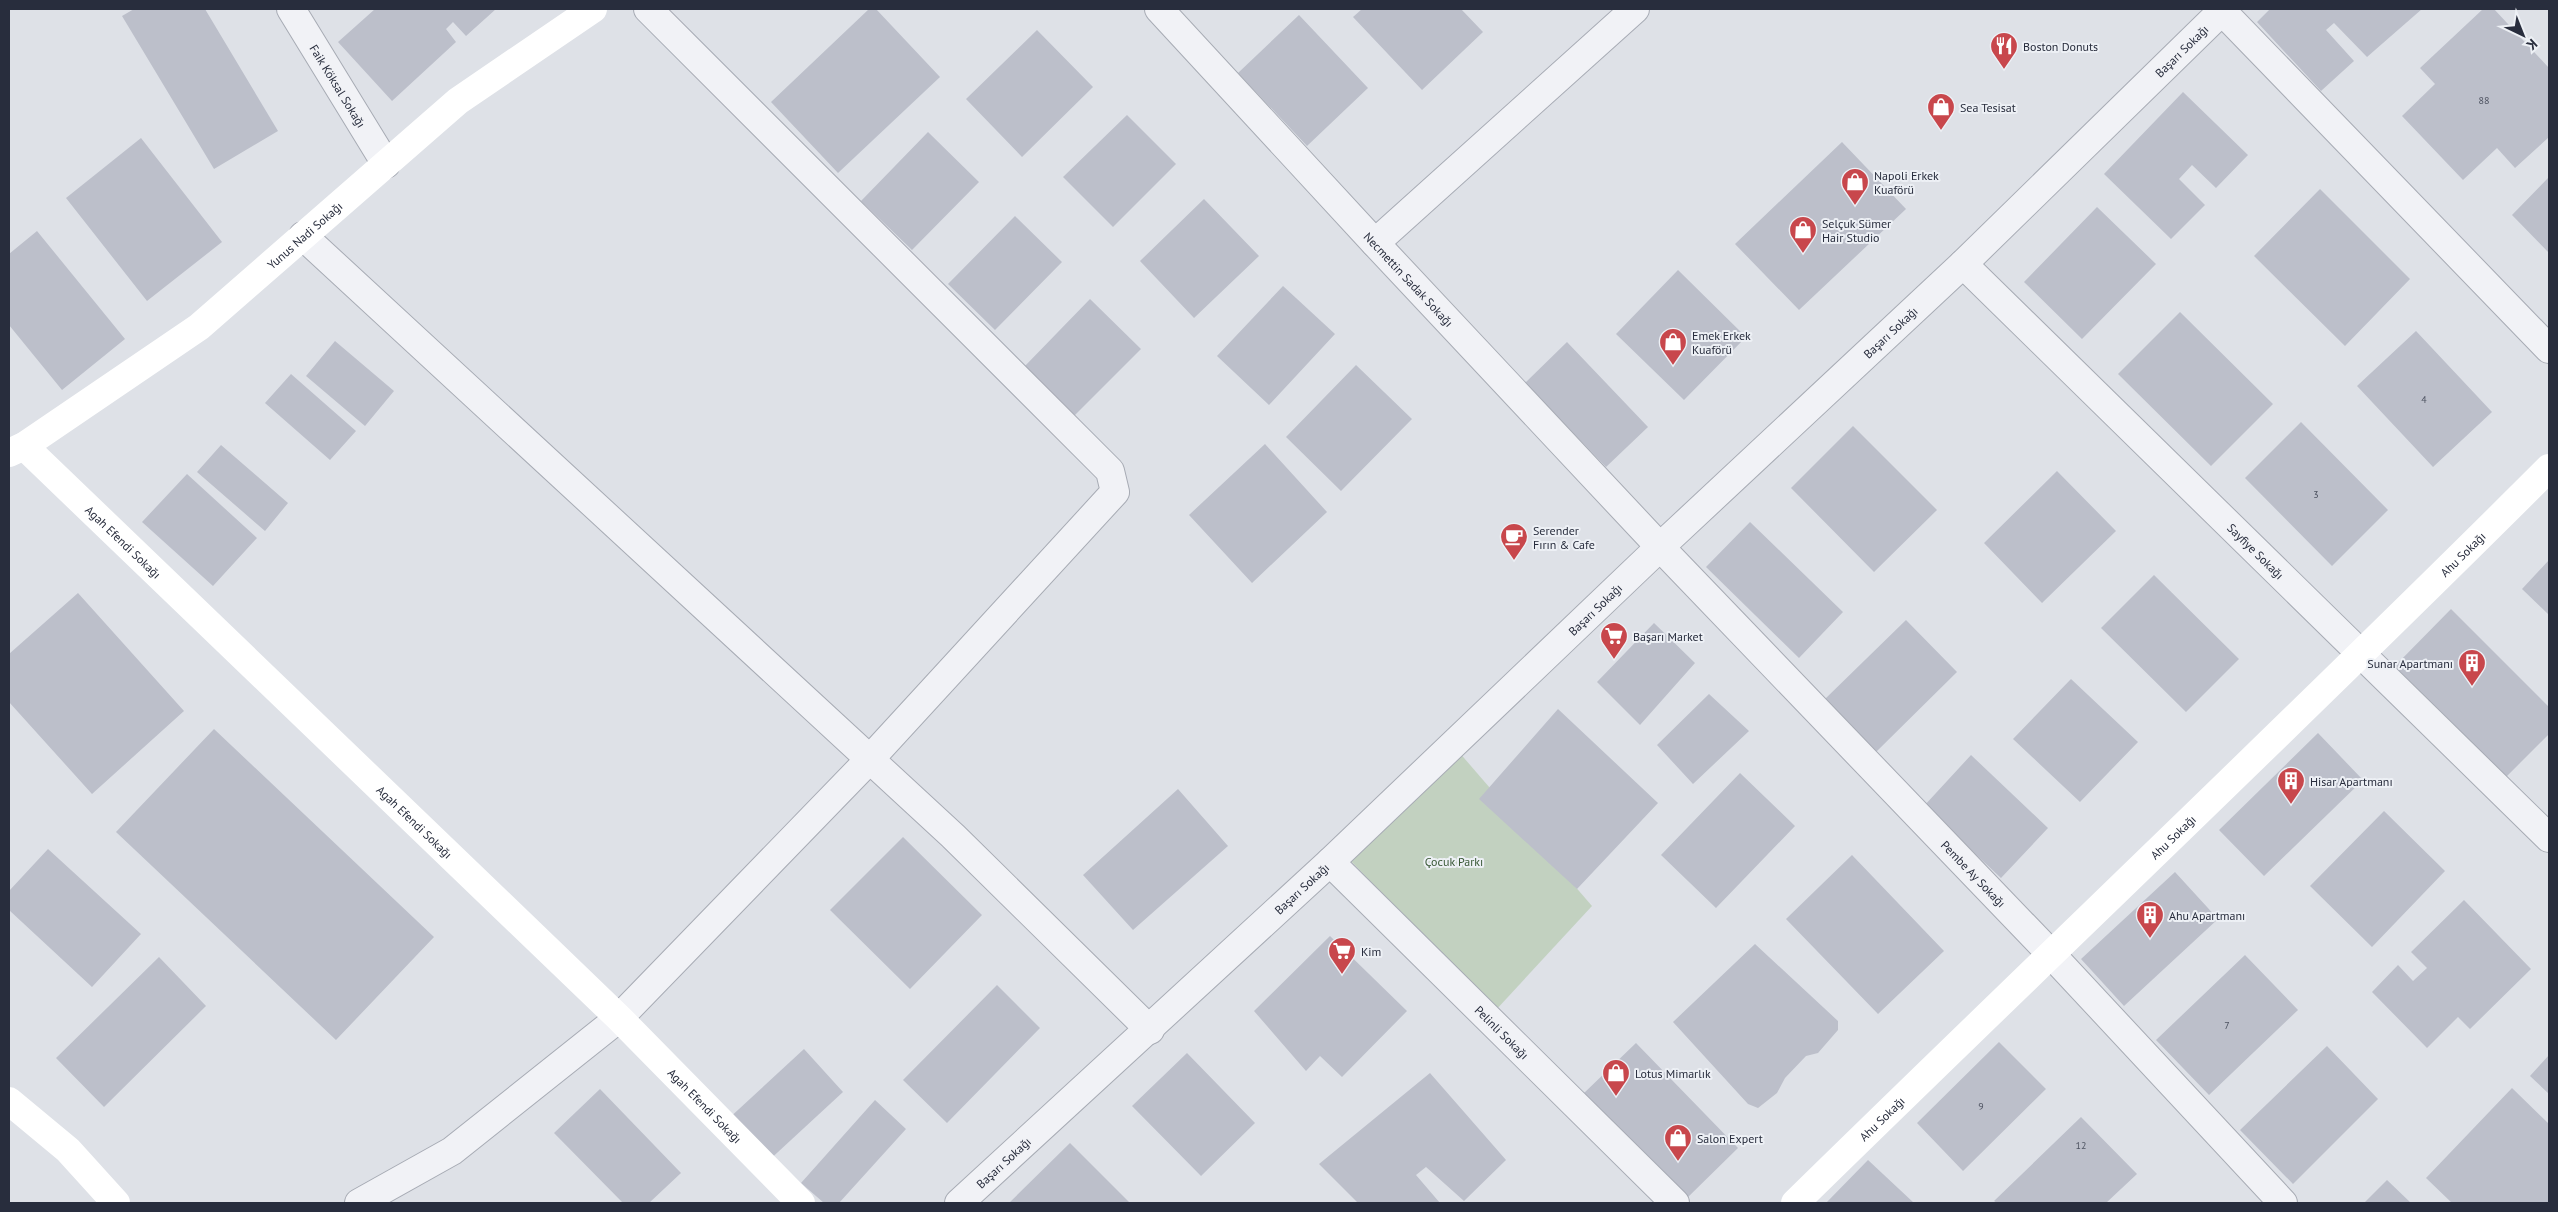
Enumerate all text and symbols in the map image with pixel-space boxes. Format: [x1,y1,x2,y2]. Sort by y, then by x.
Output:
north arrow [2498,10,2548,60]
street label: Başarı Sokağı [2152,21,2211,80]
restaurant icon: Boston Donuts [1989,31,2019,70]
text: K [2522,35,2541,54]
place label: Boston Donuts [2023,39,2098,54]
street label: Faik Köksal Sokağı [307,41,369,130]
shop icon: Sea Tesisat [1926,92,1956,131]
house number: 88 [2479,94,2489,107]
place label: Sea Tesisat [1960,100,2016,115]
shop icon: Napoli Erkek Kuaförü [1840,167,1870,206]
place label: Napoli Erkek Kuaförü [1874,168,1939,197]
street label: Yunus Nadi Sokağı [264,198,345,272]
shop icon: Selçuk Sümer Hair Studio [1788,215,1818,254]
place label: Selçuk Sümer Hair Studio [1822,216,1891,245]
street label: Necmettin Sadak Sokağı [1361,229,1457,330]
street label: Başarı Sokağı [1860,303,1920,361]
shop icon: Emek Erkek Kuaförü [1658,327,1688,366]
place label: Emek Erkek Kuaförü [1692,328,1751,357]
house number: 4 [2421,393,2427,406]
house number: 3 [2313,488,2319,501]
street label: Agah Efendi Sokağı [83,502,164,581]
street label: Sayfiye Sokağı [2224,520,2287,582]
cafe icon: Serender Fırın & Cafe [1499,522,1529,561]
place label: Serender Fırın & Cafe [1533,523,1595,552]
street label: Ahu Sokağı [2437,528,2488,580]
street label: Başarı Sokağı [1565,580,1625,638]
supermarket icon: Başarı Market [1599,621,1629,660]
place label: Başarı Market [1633,629,1703,644]
building icon: Sunar Apartmanı [2457,648,2487,687]
place label: Sunar Apartmanı [2367,656,2453,671]
building icon: Hisar Apartmanı [2276,766,2306,805]
place label: Hisar Apartmanı [2310,774,2393,789]
street label: Agah Efendi Sokağı [374,782,456,861]
street label: Ahu Sokağı [2147,811,2198,862]
street label: Pembe Ay Sokağı [1938,837,2009,910]
park label: Çocuk Parkı [1425,854,1483,869]
street label: Başarı Sokağı [1271,860,1332,917]
building icon: Ahu Apartmanı [2135,900,2165,939]
place label: Ahu Apartmanı [2169,908,2245,923]
supermarket icon: Kim [1327,936,1357,975]
place label: Kim [1361,944,1381,959]
street label: Pelinli Sokağı [1472,1002,1532,1062]
house number: 7 [2224,1019,2230,1032]
shop icon: Lotus Mimarlık [1601,1058,1631,1097]
street label: Agah Efendi Sokağı [665,1065,745,1146]
place label: Lotus Mimarlık [1635,1066,1711,1081]
street label: Ahu Sokağı [1856,1093,1907,1144]
house number: 9 [1978,1100,1984,1113]
shop icon: Salon Expert [1663,1123,1693,1162]
place label: Salon Expert [1697,1131,1763,1146]
street label: Başarı Sokağı [973,1134,1034,1191]
house number: 12 [2076,1139,2086,1152]

